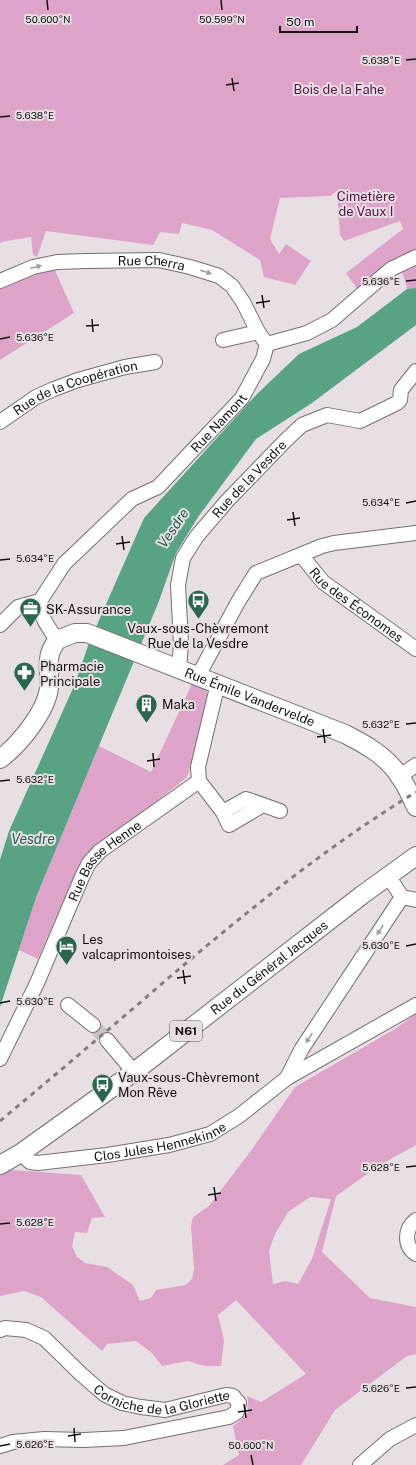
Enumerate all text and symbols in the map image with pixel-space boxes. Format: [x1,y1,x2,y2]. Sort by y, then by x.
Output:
scale bar [280,8,357,34]
text: 50.600°N [25,13,71,25]
text: 50.599°N [199,13,245,25]
text: 50 m [286,15,314,29]
text: 5.638°E [362,54,400,66]
park label: Bois de la Fahe [294,82,384,97]
text: 5.638°E [16,109,54,121]
park label: Cimetière de Vaux I [337,189,395,219]
street label: Rue Cherra [118,252,186,273]
one-way arrow [31,264,43,270]
one-way arrow [201,269,213,275]
text: 5.636°E [362,275,400,287]
text: 5.636°E [16,331,54,343]
street label: Rue de la Coopération [10,358,138,418]
street label: Rue Namont [187,392,250,455]
street label: Rue de la Vesdre [209,437,289,521]
text: 5.634°E [362,496,400,508]
water label: Vesdre [154,505,192,551]
text: 5.634°E [16,552,54,564]
street label: Rue des Économes [307,564,406,645]
bus stop icon: Vaux-sous-Chèvremont Rue de la Vesdre [185,587,211,620]
office icon: SK-Assurance [17,596,43,629]
place label: SK-Assurance [46,602,131,617]
place label: Vaux-sous-Chèvremont Rue de la Vesdre [127,621,269,651]
place label: Pharmacie Principale [40,659,104,689]
pharmacy icon: Pharmacie Principale [11,660,37,693]
street label: Rue Émile Vandervelde [183,664,317,729]
building icon: Maka [133,691,159,724]
place label: Maka [162,697,195,712]
text: 5.632°E [362,718,400,730]
text: 5.632°E [16,773,54,785]
street label: Rue Basse Henne [65,817,144,903]
water label: Vesdre [11,831,55,847]
street label: Rue du Général Jacques [207,917,331,1017]
one-way arrow [376,925,384,935]
place label: Les valcaprimontoises [82,932,191,962]
hotel icon: Les valcaprimontoises [54,933,80,966]
text: 5.630°E [362,939,400,951]
text: 5.630°E [16,995,54,1007]
road number: N61 [170,1021,202,1041]
one-way arrow [305,1033,313,1044]
place label: Vaux-sous-Chèvremont Mon Rêve [118,1070,260,1100]
bus stop icon: Vaux-sous-Chèvremont Mon Rêve [89,1071,115,1104]
street label: Clos Jules Hennekinne [93,1118,229,1164]
text: 5.628°E [362,1161,400,1173]
text: 5.628°E [16,1216,54,1228]
street label: Corniche de la Gloriette [91,1381,231,1417]
text: 5.626°E [362,1382,400,1394]
text: 5.626°E [16,1438,54,1450]
text: 50.600°N [228,1439,274,1451]

